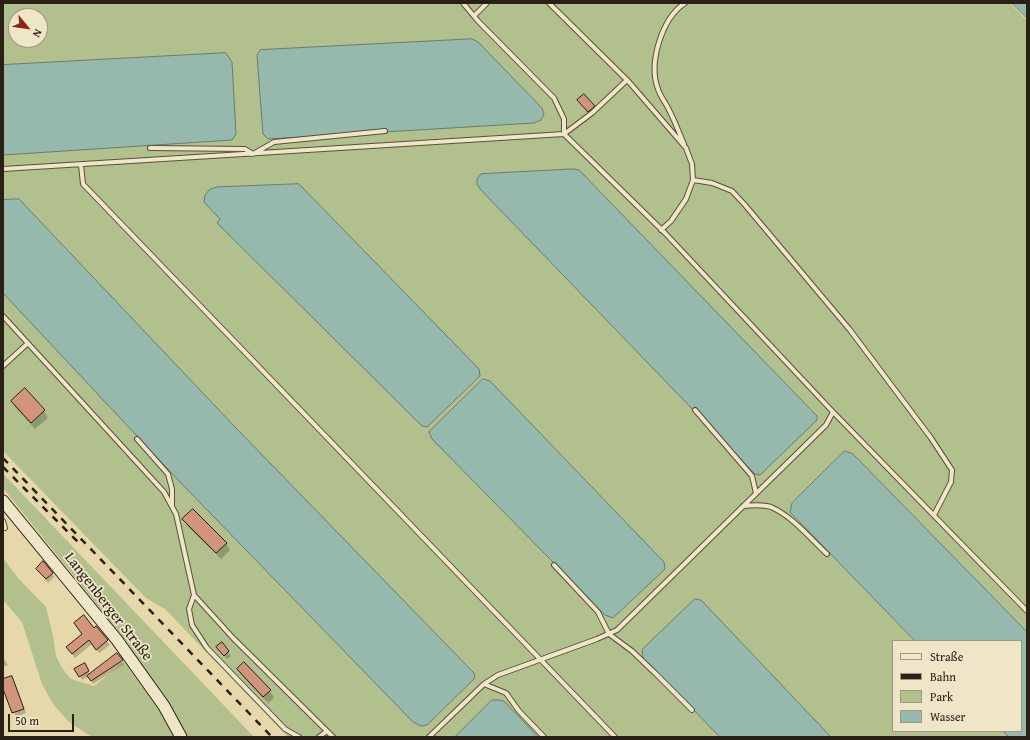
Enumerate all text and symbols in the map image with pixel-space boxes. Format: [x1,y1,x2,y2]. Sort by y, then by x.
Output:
north arrow [8,8,48,48]
text: N [29,26,46,40]
street label: Langenberger Straße [60,549,156,665]
legend [892,640,1022,732]
text: Straße [930,648,963,665]
text: Bahn [930,668,956,685]
text: Park [930,688,953,705]
scale bar [10,706,76,732]
text: Wasser [930,708,966,725]
text: 50 m [15,712,39,729]

